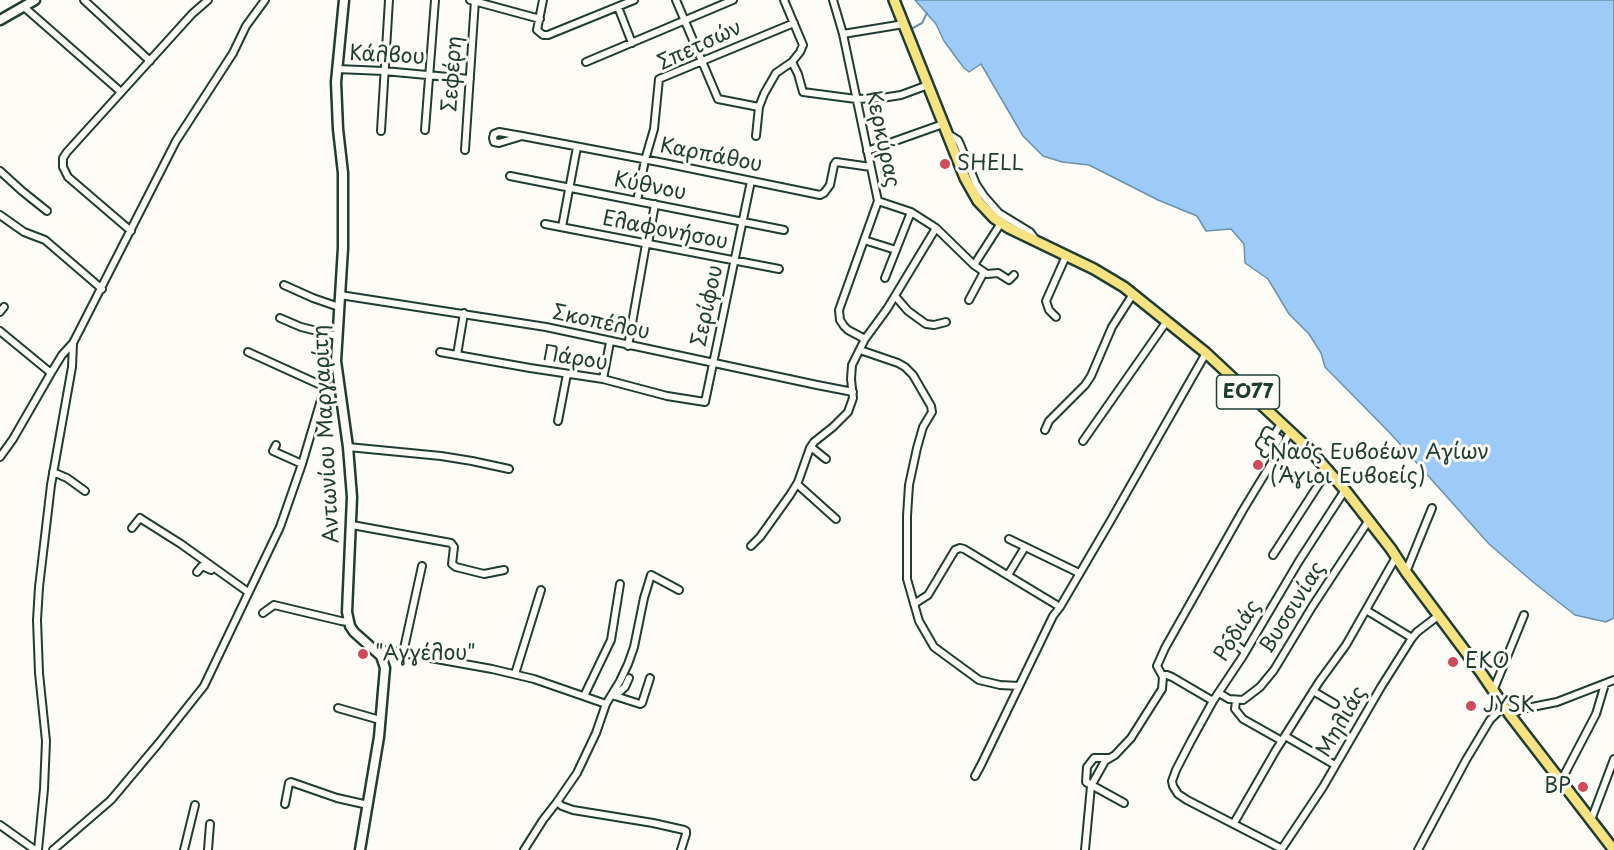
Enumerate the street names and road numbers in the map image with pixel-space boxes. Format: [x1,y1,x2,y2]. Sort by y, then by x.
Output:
street label: Σπετσών [654,16,746,76]
street label: Σεφέρη [438,35,468,113]
street label: Κάλβου [349,41,425,71]
street label: Κερκύρας [859,88,905,190]
street label: Καρπάθου [658,134,764,178]
street label: Κύθνου [612,168,688,206]
street label: Ελαφονήσου [600,206,730,256]
street label: Σερίφου [687,263,729,349]
street label: Σκοπέλου [550,300,652,346]
street label: Αντωνίου Μαργαρίτη [309,324,345,544]
street label: Πάρου [541,341,609,377]
road number: ΕΟ77 [1216,375,1280,409]
street label: Βυσσινίας [1255,557,1331,659]
street label: Ροδιάς [1209,596,1267,666]
street label: Μηλιάς [1312,682,1372,762]

